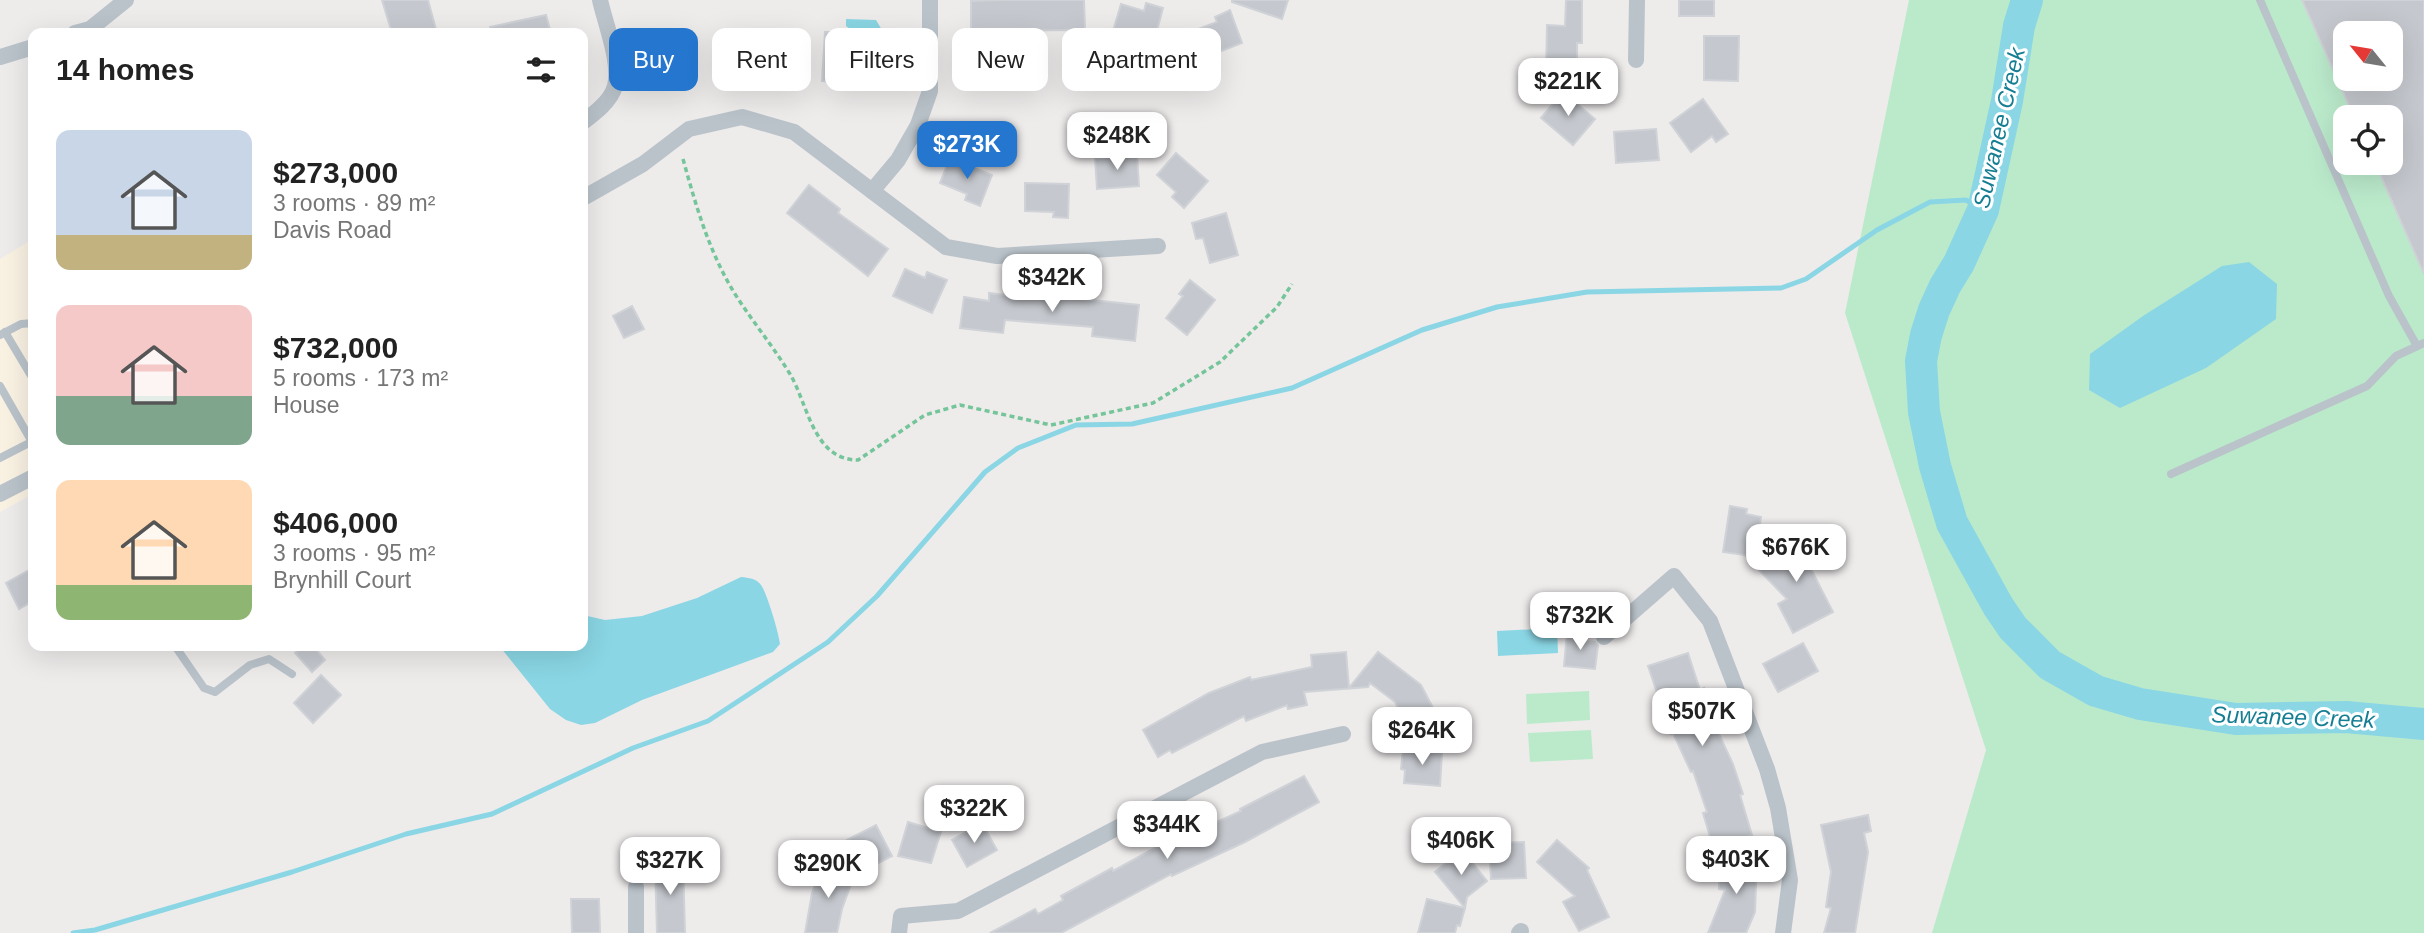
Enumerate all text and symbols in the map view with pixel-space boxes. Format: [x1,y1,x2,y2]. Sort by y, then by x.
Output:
north arrow [2333,21,2403,91]
map controls [2333,21,2403,175]
chip: Buy [609,28,698,91]
chip: Rent [712,28,811,91]
chip: Filters [825,28,938,91]
chip: New [952,28,1048,91]
chip: Apartment [1062,28,1221,91]
water label: Suwanee Creek [1968,44,2030,211]
icon: filters [522,51,560,89]
text: 14 homes [56,53,194,86]
pin: $221K [1519,58,1617,118]
text: $221K [1534,68,1602,94]
button: locate [2333,105,2403,175]
pin: $248K [1068,113,1166,172]
pin: $273K [918,122,1016,181]
text: $248K [1083,122,1151,148]
text: $273K [933,131,1001,157]
text: $273,000 [273,156,398,189]
icon: home [112,158,196,242]
text: 3 rooms · 89 m² [273,190,435,216]
text: Davis Road [273,217,392,243]
pin: $342K [1003,254,1101,314]
text: $342K [1018,264,1086,290]
text: $732,000 [273,331,398,364]
icon: home [112,333,196,417]
text: 5 rooms · 173 m² [273,365,448,391]
text: House [273,392,339,418]
text: $406,000 [273,506,398,539]
icon: home [112,508,196,592]
pin: $676K [1747,524,1845,584]
text: $676K [1762,534,1830,560]
text: 3 rooms · 95 m² [273,540,435,566]
text: Brynhill Court [273,567,411,593]
pin: $732K [1531,592,1629,652]
text: $732K [1546,602,1614,628]
pin: $507K [1653,688,1751,748]
text: $507K [1668,698,1736,724]
water label: Suwanee Creek [2211,701,2377,733]
pin: $264K [1373,708,1471,767]
text: $264K [1388,717,1456,743]
pin: $322K [925,786,1023,845]
text: $322K [940,795,1008,821]
pin: $344K [1118,802,1216,861]
text: $344K [1133,811,1201,837]
pin: $406K [1412,818,1510,877]
text: $406K [1427,827,1495,853]
pin: $403K [1687,836,1785,896]
pin: $327K [621,838,719,897]
pin: $290K [779,841,877,900]
text: $403K [1702,846,1770,872]
text: $327K [636,847,704,873]
text: $290K [794,850,862,876]

